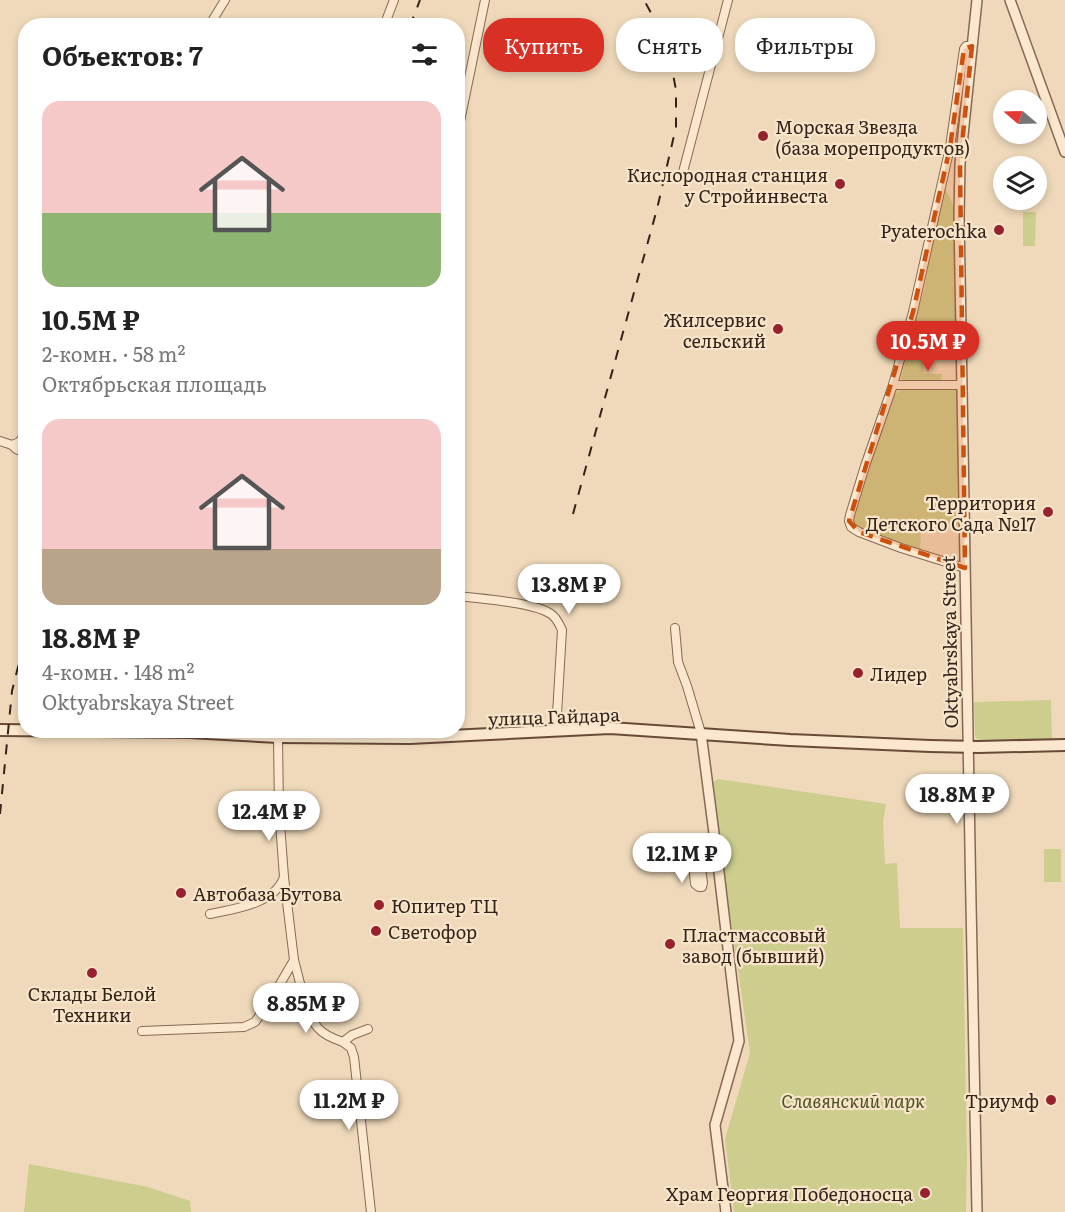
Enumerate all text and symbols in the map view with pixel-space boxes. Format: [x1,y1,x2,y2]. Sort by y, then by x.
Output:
chip: Купить [483,18,604,72]
chip: Снять [616,18,723,72]
chip: Фильтры [735,18,875,72]
text: Объектов: 7 [42,35,203,74]
icon: filters [408,38,441,71]
north arrow [993,90,1047,144]
map controls [993,90,1047,210]
place label: Морская Звезда (база морепродуктов) [775,113,970,161]
marker: Морская Звезда (база морепродуктов) [756,129,770,143]
icon: home [188,140,296,248]
button: layers [993,156,1047,210]
place label: Кислородная станция у Стройинвеста [627,161,828,209]
marker: Кислородная станция у Стройинвеста [833,177,847,191]
place label: Pyaterochka [880,217,987,244]
marker: Pyaterochka [992,223,1006,237]
text: 10.5M ₽ [42,299,140,338]
place label: Жилсервис сельский [664,306,766,354]
pin: 10.5M ₽ [873,321,983,372]
marker: Жилсервис сельский [771,322,785,336]
text: 10.5M ₽ [890,325,966,355]
text: 2-комн. · 58 m² [42,338,185,368]
text: Октябрьская площадь [42,368,267,398]
icon: home [188,458,296,566]
place label: Территория Детского Сада №17 [866,489,1036,537]
marker: Территория Детского Сада №17 [1041,505,1055,519]
street label: Oktyabrskaya Street [934,555,964,729]
pin: 13.8M ₽ [514,564,624,615]
text: 13.8M ₽ [532,568,606,598]
text: 18.8M ₽ [42,617,140,656]
text: 4-комн. · 148 m² [42,656,194,686]
place label: Лидер [870,660,927,687]
marker: Лидер [851,666,865,680]
text: Oktyabrskaya Street [42,686,234,716]
street label: улица Гайдара [488,700,621,732]
pin: 18.8M ₽ [902,774,1012,825]
text: 18.8M ₽ [919,778,995,808]
pin: 12.4M ₽ [214,791,324,842]
text: 12.4M ₽ [232,795,306,825]
pin: 12.1M ₽ [627,833,737,884]
text: 12.1M ₽ [647,837,717,867]
place label: Автобаза Бутова [193,880,342,907]
marker: Автобаза Бутова [174,886,188,900]
place label: Юпитер ТЦ [391,892,498,919]
marker: Юпитер ТЦ [372,898,386,912]
place label: Светофор [388,918,477,945]
place label: Пластмассовый завод (бывший) [682,921,826,969]
marker: Светофор [369,924,383,938]
marker: Пластмассовый завод (бывший) [663,937,677,951]
marker: Склады Белой Техники [85,966,99,980]
place label: Склады Белой Техники [28,980,156,1028]
pin: 8.85M ₽ [251,983,361,1034]
text: 8.85M ₽ [267,987,345,1017]
pin: 11.2M ₽ [294,1080,404,1131]
text: 11.2M ₽ [314,1084,384,1114]
park label: Славянский парк [781,1087,925,1114]
place label: Триумф [965,1087,1039,1114]
marker: Триумф [1044,1093,1058,1107]
place label: Храм Георгия Победоносца [666,1180,913,1207]
marker: Храм Георгия Победоносца [918,1186,932,1200]

